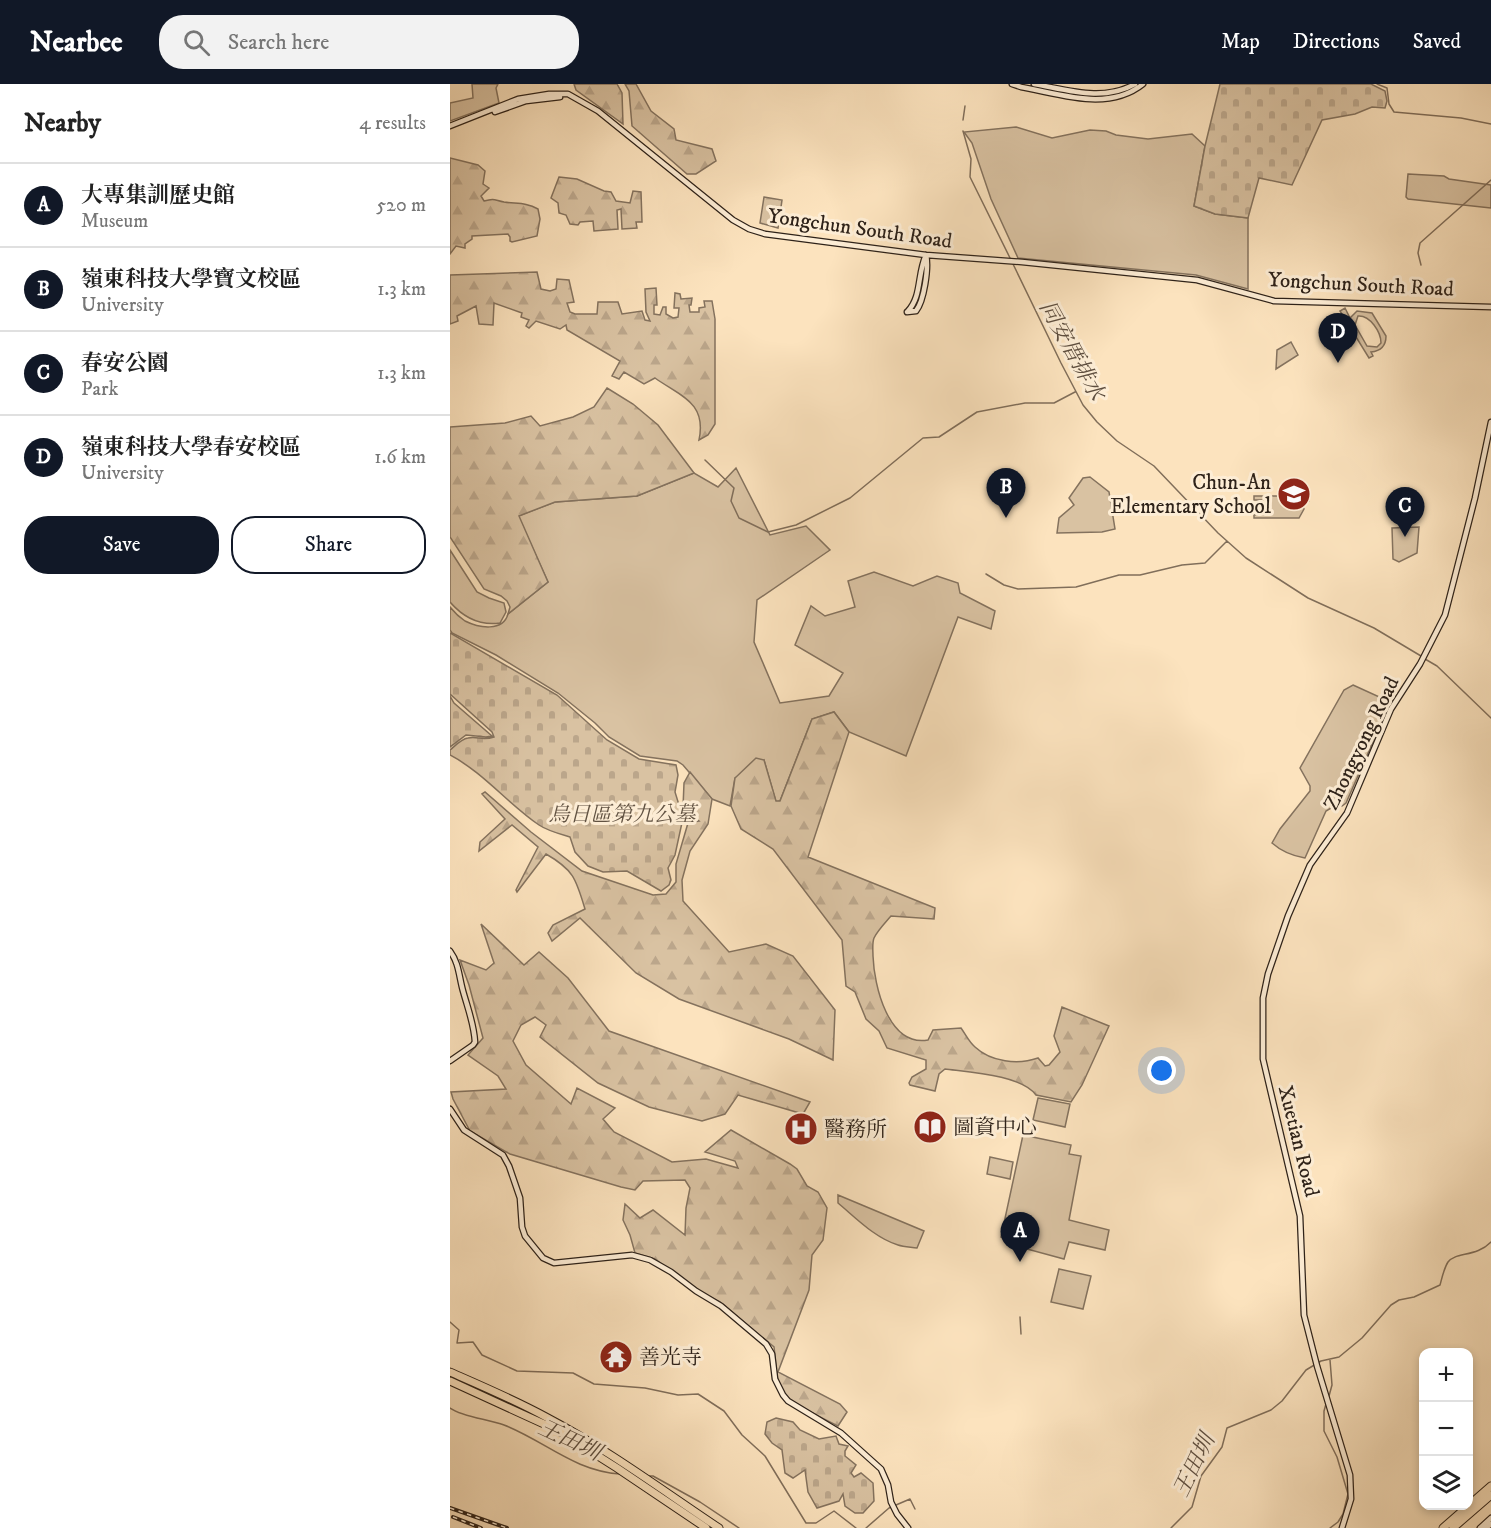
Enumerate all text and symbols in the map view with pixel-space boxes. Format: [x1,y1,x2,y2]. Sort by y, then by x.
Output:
search box [159,15,579,69]
text: Nearbee [30,25,123,60]
icon: search [180,26,213,59]
text: Search here [228,29,329,56]
text: Map [1221,29,1260,55]
text: Directions [1293,29,1380,55]
text: Saved [1413,29,1461,55]
text: Nearby [24,107,101,140]
text: 4 results [359,111,426,136]
text: 大專集訓歷史館 [81,182,235,209]
text: A [37,193,50,218]
text: 520 m [376,193,426,218]
street label: Yongchun South Road [766,203,954,255]
text: Museum [81,209,148,234]
text: 嶺東科技大學寶文校區 [81,266,301,293]
street label: Yongchun South Road [1267,267,1455,303]
text: B [37,277,50,302]
text: 1.3 km [377,277,426,302]
text: University [81,293,164,318]
water label: 同安厝排水 [1033,296,1111,407]
pin: D [1318,314,1358,363]
text: 春安公園 [81,350,169,377]
text: C [37,361,50,386]
text: 1.3 km [377,361,426,386]
text: Park [81,377,118,402]
text: 嶺東科技大學春安校區 [81,434,301,461]
text: D [36,445,51,470]
text: 1.6 km [374,445,426,470]
text: University [81,461,164,486]
pin: B [986,468,1026,518]
place label: Chun-An Elementary School [1110,470,1272,520]
school or university icon: Chun-An Elementary School [1276,476,1312,512]
pin: C [1386,488,1424,537]
button: Save [24,516,219,574]
button: Share [231,516,426,574]
street label: Zhongyong Road [1318,672,1406,814]
park label: 烏日區第九公墓 [549,802,698,828]
your location [1147,1056,1176,1085]
street label: Xuetian Road [1272,1083,1325,1200]
library icon: 圖資中心 [912,1109,948,1145]
hospital icon: 醫務所 [783,1111,819,1147]
place label: 圖資中心 [953,1115,1037,1141]
place label: 醫務所 [824,1117,887,1143]
pin: A [1000,1212,1040,1262]
temple icon: 善光寺 [598,1339,634,1375]
place label: 善光寺 [639,1345,702,1371]
map controls [1419,1348,1473,1510]
button: + [1419,1348,1473,1402]
button: − [1419,1402,1473,1456]
water label: 王田圳 [534,1414,609,1468]
water label: 王田圳 [1168,1426,1223,1501]
button: layers [1419,1456,1473,1510]

